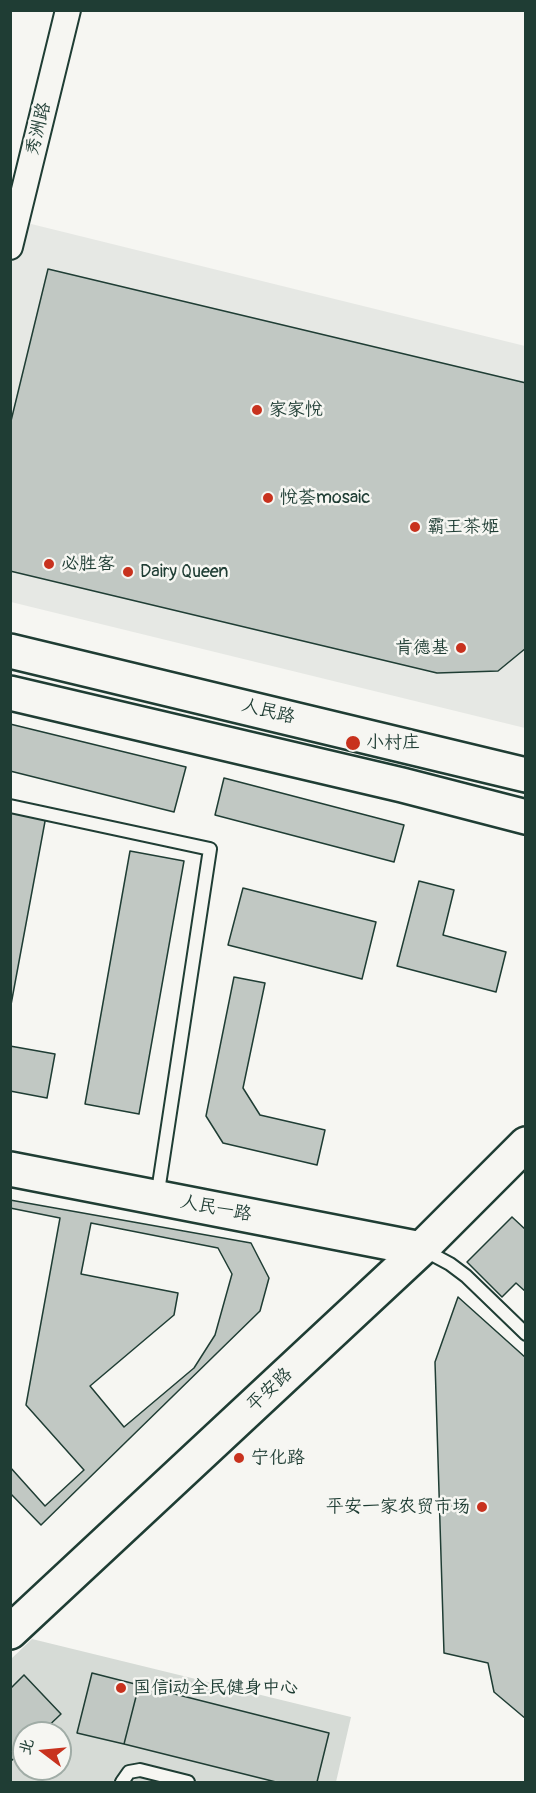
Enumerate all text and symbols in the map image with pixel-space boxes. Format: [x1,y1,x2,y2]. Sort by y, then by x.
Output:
street label: 秀洲路 [22,100,56,158]
place label: 家家悦 [269,399,323,421]
marker: 家家悦 [250,403,264,417]
place label: 悦荟mosaic [280,487,370,509]
marker: 悦荟mosaic [261,491,275,505]
place label: 霸王茶姬 [427,516,499,538]
marker: 霸王茶姬 [408,520,422,534]
place label: 必胜客 [61,553,115,575]
marker: 必胜客 [42,557,56,571]
place label: Dairy Queen [140,561,229,583]
marker: Dairy Queen [121,565,135,579]
place label: 肯德基 [395,637,449,659]
marker: 肯德基 [454,641,468,655]
street label: 人民路 [239,695,297,729]
place label: 小村庄 [366,732,420,754]
marker: 小村庄 [344,734,362,752]
street label: 人民一路 [179,1192,253,1226]
street label: 平安路 [243,1364,297,1416]
place label: 宁化路 [251,1447,305,1469]
marker: 宁化路 [232,1451,246,1465]
place label: 平安一家农贸市场 [326,1496,470,1518]
marker: 平安一家农贸市场 [475,1500,489,1514]
place label: 国信i动全民健身中心 [133,1677,298,1699]
marker: 国信i动全民健身中心 [114,1681,128,1695]
north arrow [12,1721,72,1781]
text: 北 [15,1736,38,1757]

